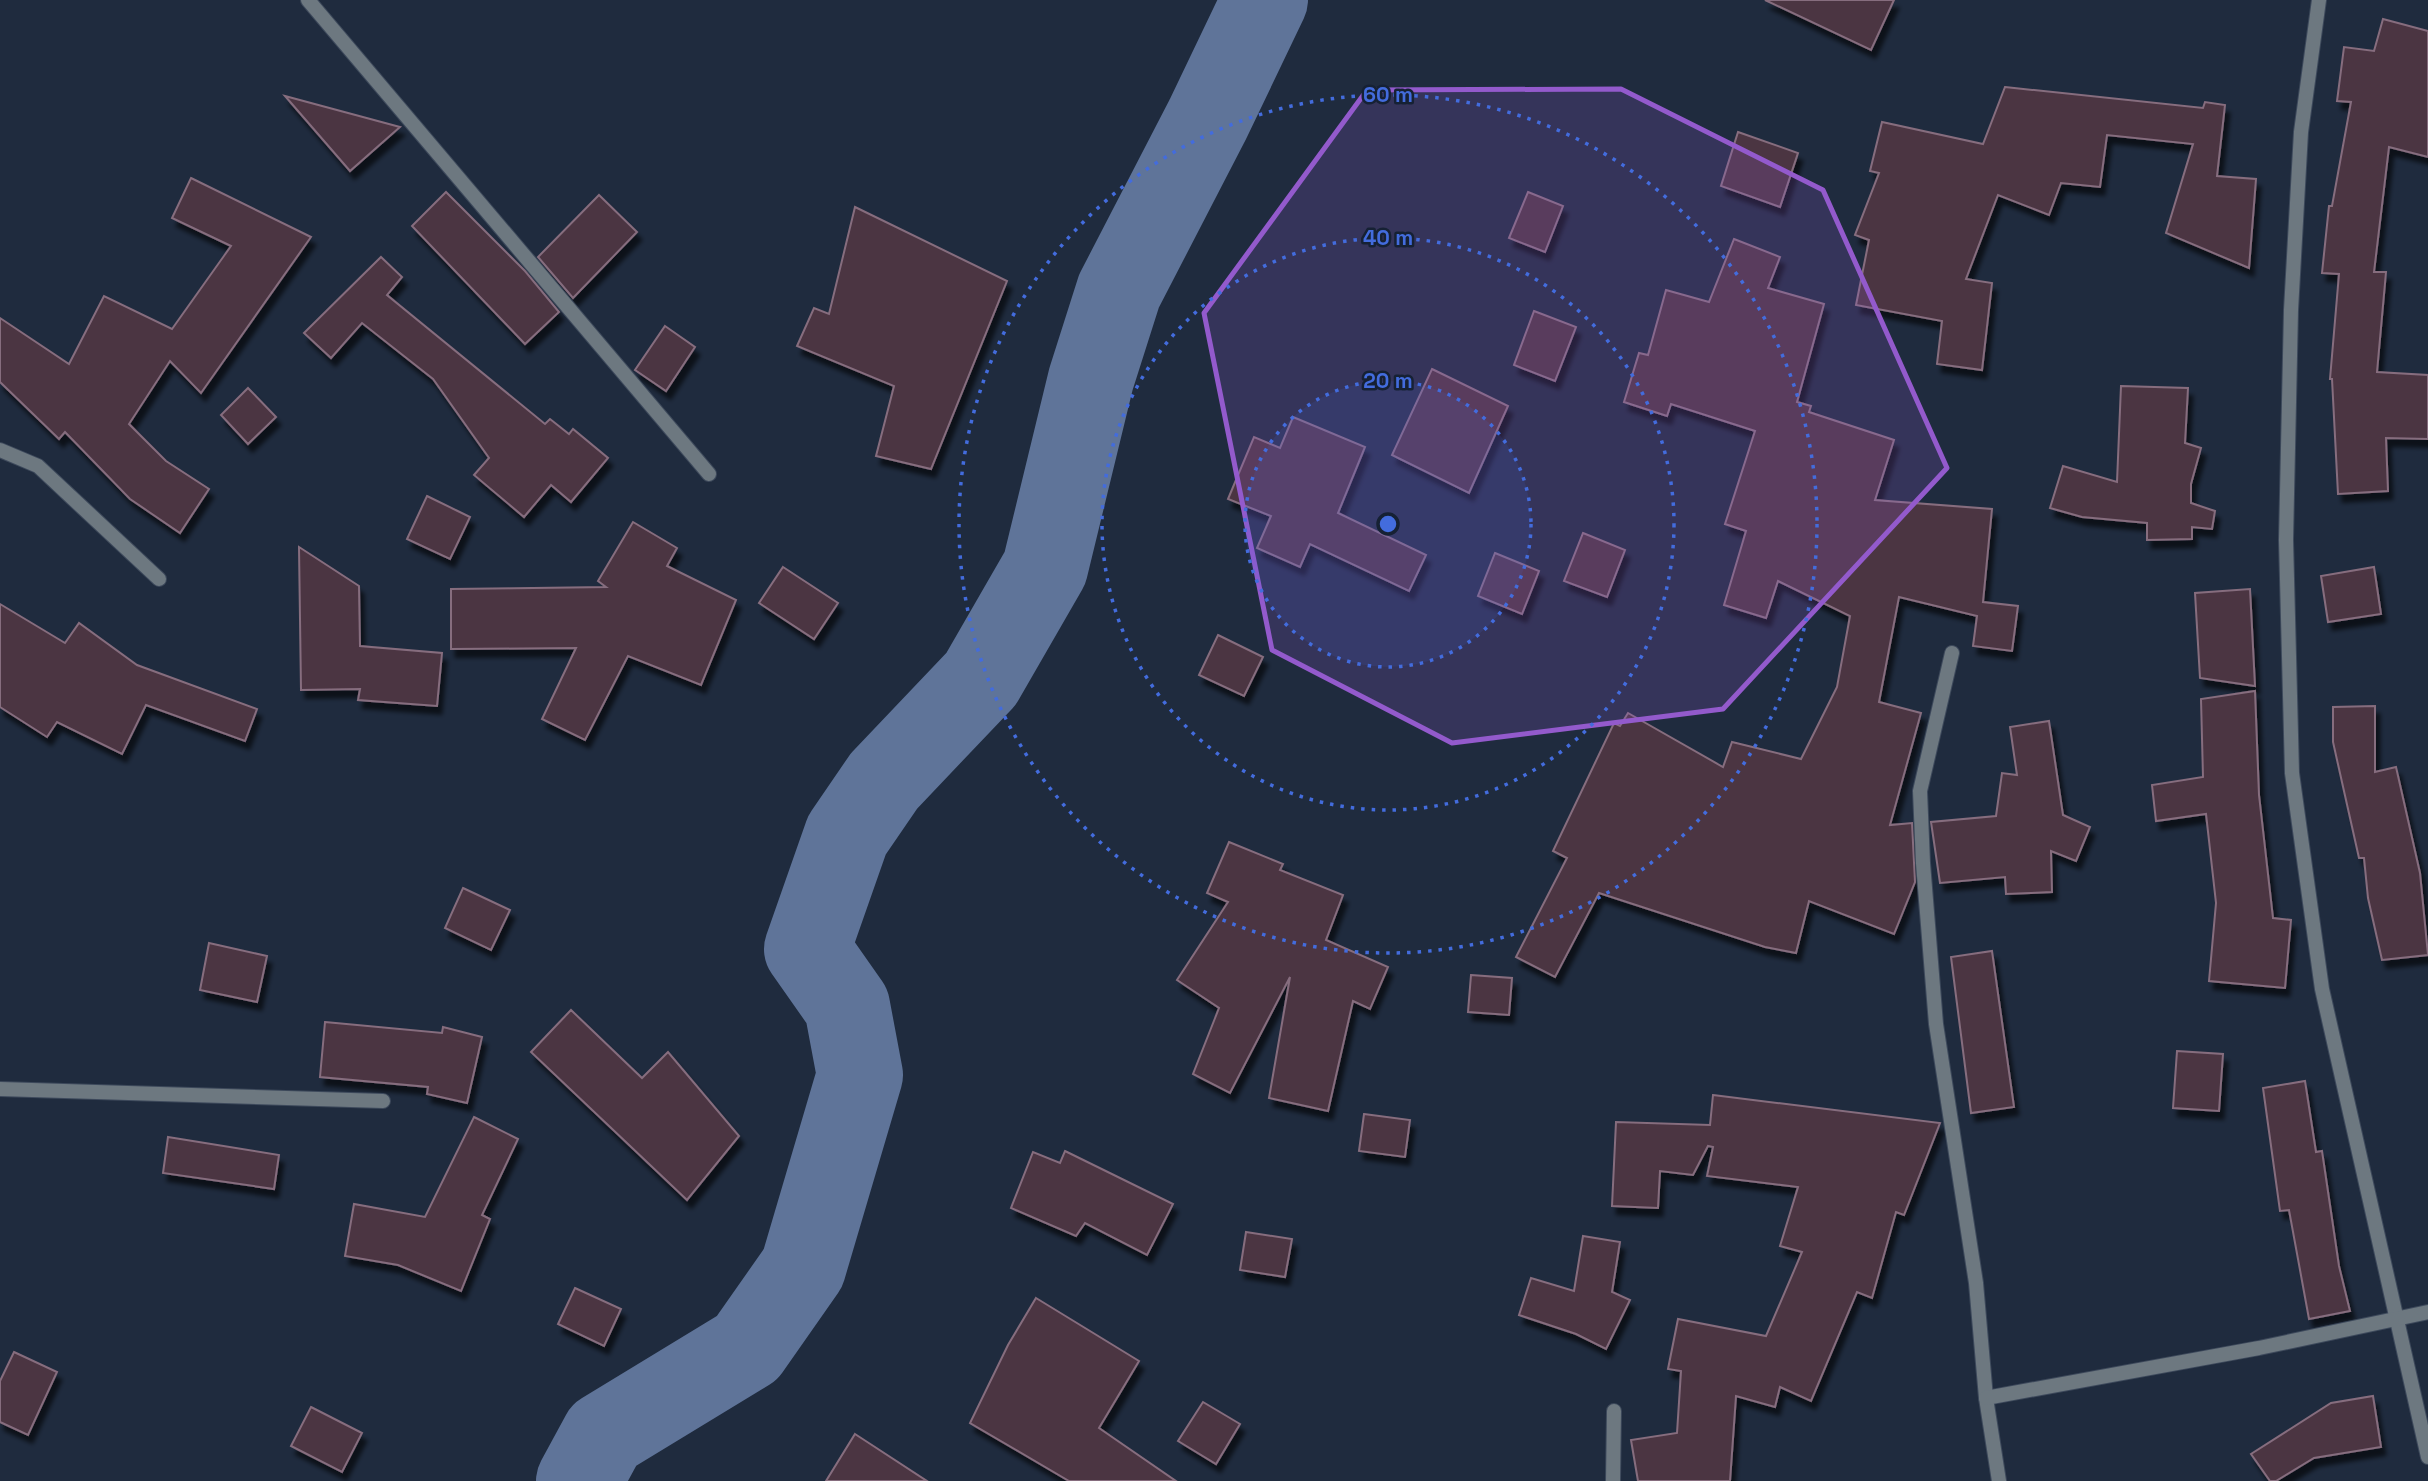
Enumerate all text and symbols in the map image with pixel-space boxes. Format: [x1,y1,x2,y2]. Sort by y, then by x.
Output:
text: 60 m [1363,81,1413,108]
text: 40 m [1363,224,1413,251]
text: 20 m [1363,367,1413,394]
centre of rings [1376,512,1400,536]

